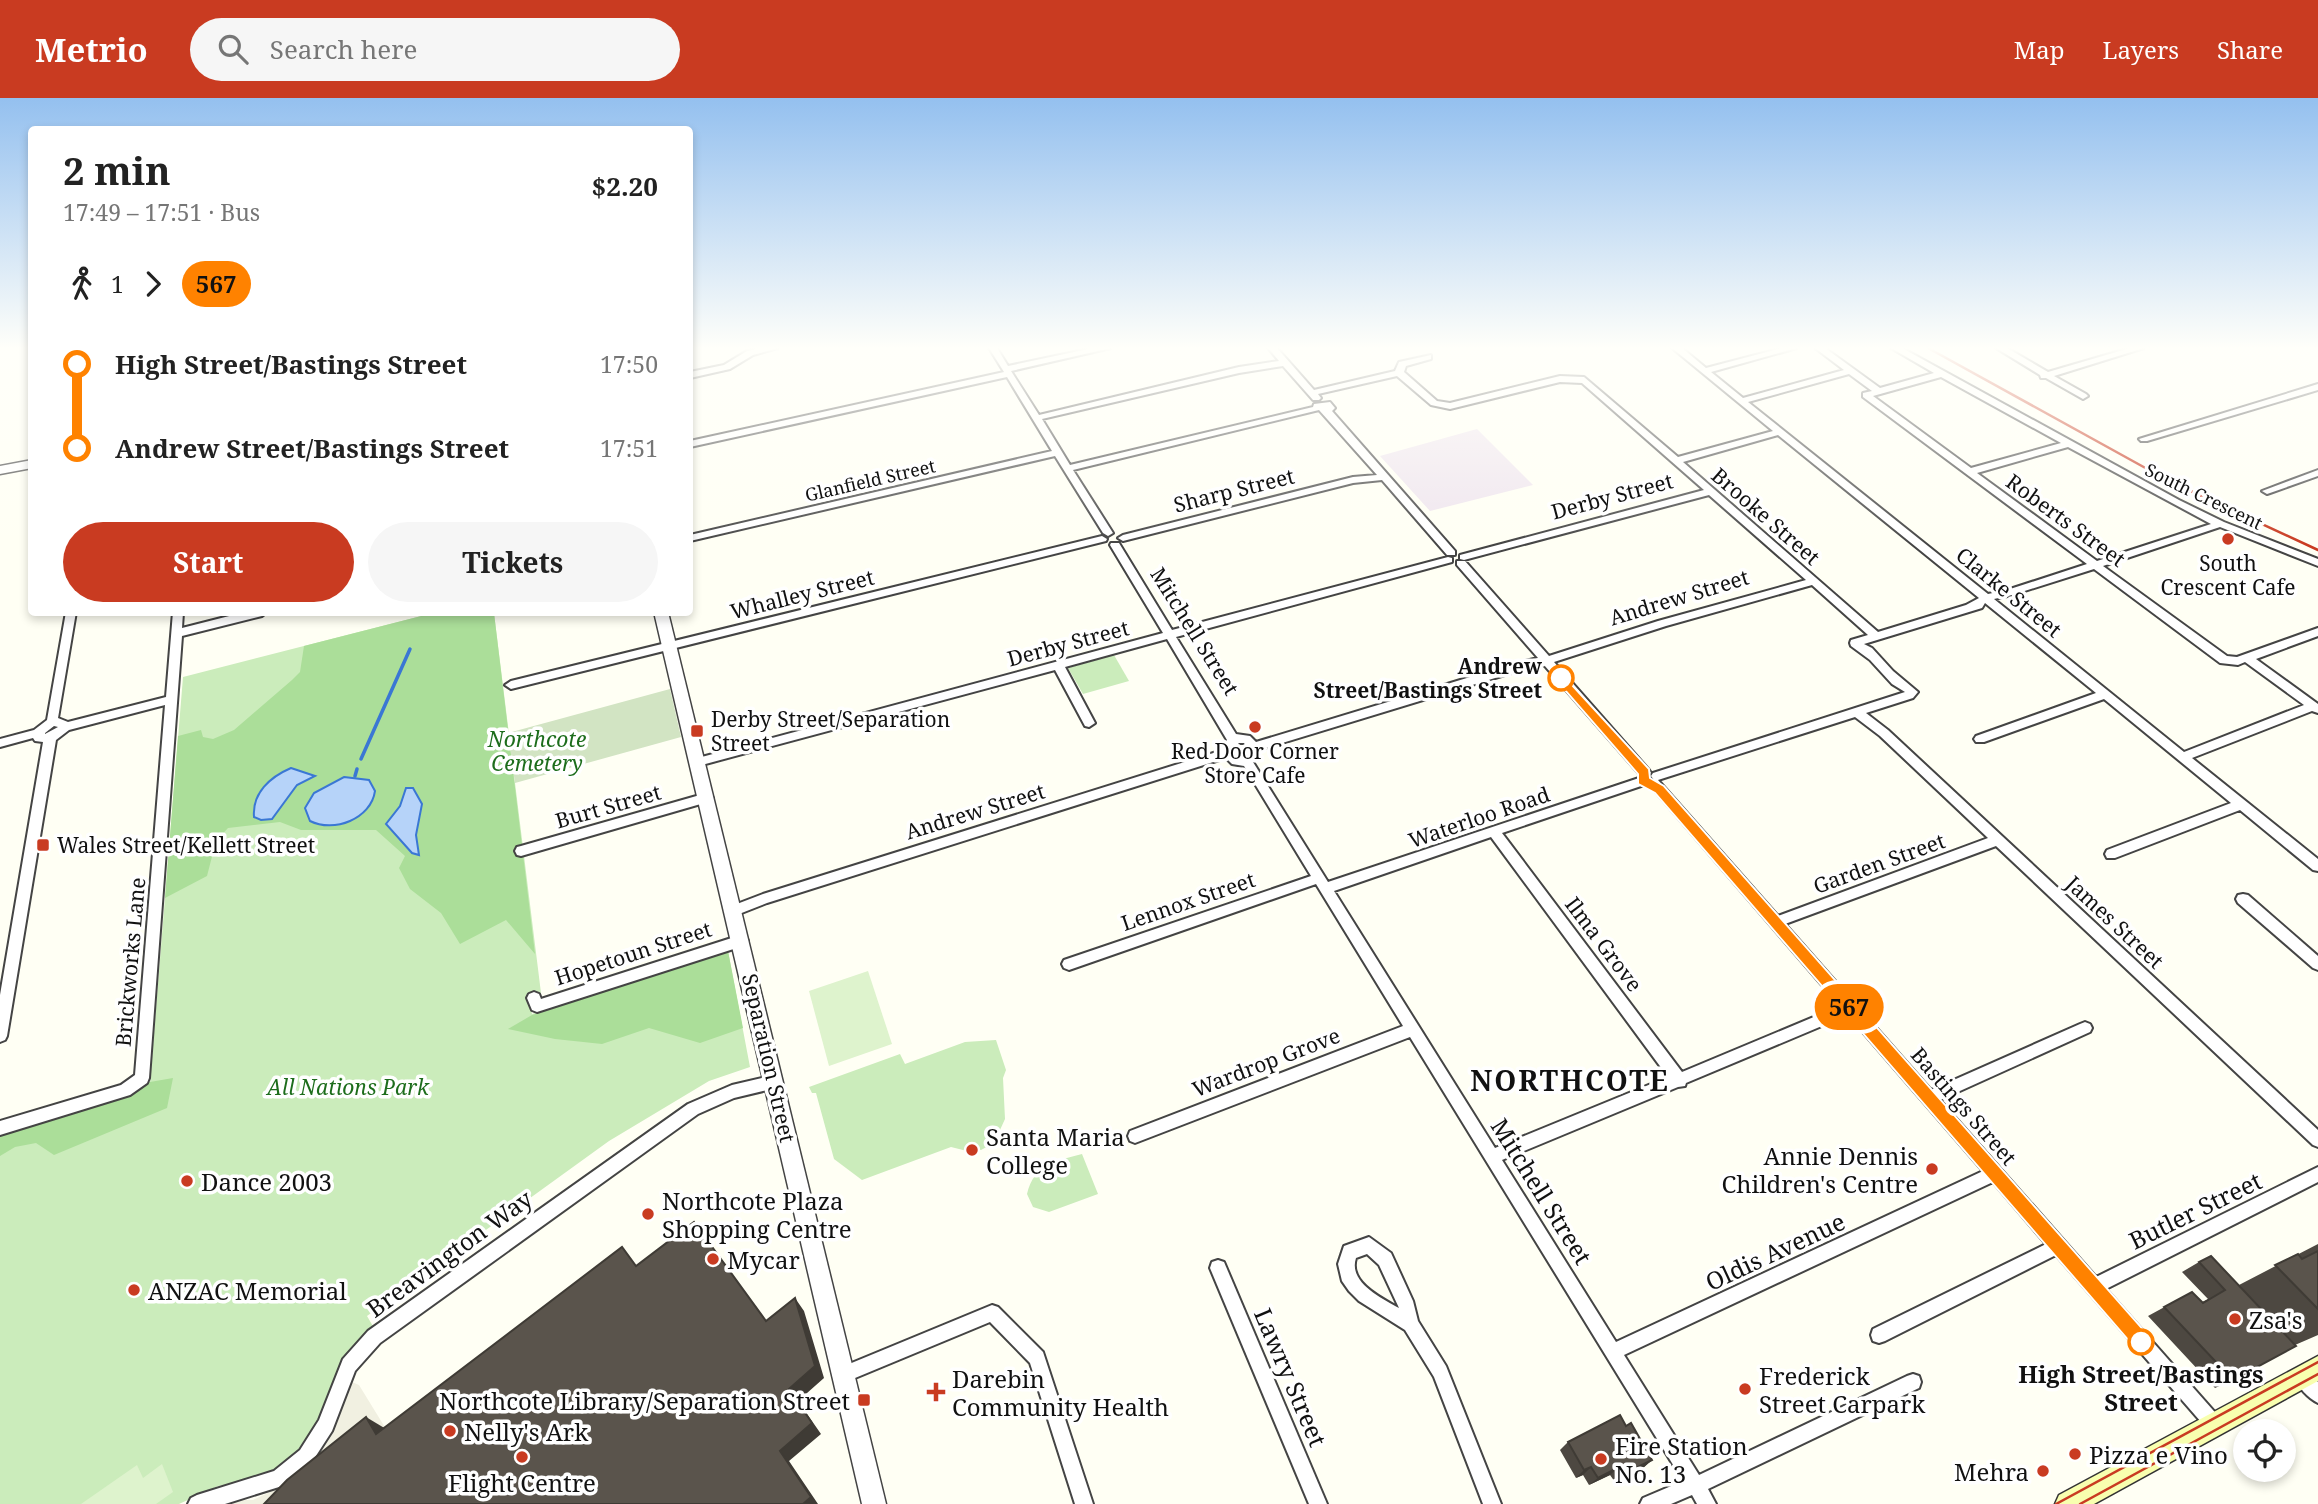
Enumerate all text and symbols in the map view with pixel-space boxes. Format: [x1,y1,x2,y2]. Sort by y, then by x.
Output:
search box [190,18,680,81]
text: Metrio [35,27,148,72]
icon: search [214,30,252,68]
text: Search here [270,31,417,67]
text: Map [2014,33,2065,66]
text: Layers [2103,33,2179,66]
text: Share [2217,33,2283,66]
text: 2 min [63,144,171,196]
text: $2.20 [592,168,658,204]
text: 17:49 – 17:51 · Bus [63,196,260,228]
icon: walk [63,265,101,303]
icon: forward [134,265,172,303]
text: 567 [196,267,237,300]
text: 1 [111,268,124,300]
text: High Street/Bastings Street [115,346,467,382]
text: 17:50 [600,348,658,380]
text: Andrew Street/Bastings Street [115,430,509,466]
text: 17:51 [600,432,658,464]
street label: Glanfield Street [802,453,938,507]
street label: South Crescent [2141,457,2267,535]
street label: Sharp Street [1171,461,1297,519]
street label: Brooke Street [1706,461,1826,571]
street label: Derby Street [1548,466,1676,526]
street label: Roberts Street [2001,467,2131,573]
button: Start [63,522,354,602]
button: Tickets [368,522,658,602]
marker: South Crescent Cafe [2220,531,2236,547]
street label: Clarke Street [1950,541,2068,643]
place label: South Crescent Cafe [2160,549,2296,601]
street label: Mitchell Street [1145,562,1245,700]
street label: Andrew Street [1606,562,1752,632]
street label: Whalley Street [727,563,877,625]
street label: Derby Street [1004,613,1132,673]
place label: Andrew Street/Bastings Street [1314,652,1542,704]
marker: Andrew Street/Bastings Street [1548,665,1574,691]
place label: Derby Street/Separation Street [711,705,950,757]
marker: Red Door Corner Store Cafe [1247,719,1263,735]
marker: Derby Street/Separation Street [689,723,705,739]
park label: Northcote Cemetery [487,725,586,777]
place label: Red Door Corner Store Cafe [1171,737,1339,789]
street label: Andrew Street [902,776,1048,846]
street label: Burt Street [552,778,664,834]
street label: Waterloo Road [1405,780,1553,854]
street label: Garden Street [1809,826,1949,900]
place label: Wales Street/Kellett Street [57,831,315,859]
marker: Wales Street/Kellett Street [35,837,51,853]
street label: Lennox Street [1117,865,1259,937]
street label: James Street [2059,869,2170,974]
street label: Brickworks Lane [109,876,151,1048]
street label: Ilma Grove [1559,891,1649,997]
street label: Hopetoun Street [551,914,715,992]
street label: Separation Street [736,971,802,1145]
line badge: 567 [1809,984,1889,1030]
text: 567 [1829,990,1869,1023]
street label: Wardrop Grove [1188,1021,1344,1103]
street label: Bastings Street [1905,1041,2023,1171]
district label: NORTHCOTE [1470,1061,1670,1099]
park label: All Nations Park [265,1073,430,1101]
street label: Mitchell Street [1484,1112,1600,1270]
place label: Santa Maria College [986,1120,1125,1181]
place label: Annie Dennis Children's Centre [1722,1139,1918,1200]
marker: Santa Maria College [964,1142,980,1158]
marker: Annie Dennis Children's Centre [1924,1161,1940,1177]
street label: Butler Street [2123,1164,2267,1256]
place label: Dance 2003 [201,1165,332,1198]
marker: Dance 2003 [179,1173,195,1189]
street label: Breavington Way [359,1181,539,1324]
place label: Northcote Plaza Shopping Centre [662,1184,852,1245]
street label: Oldis Avenue [1700,1204,1850,1298]
marker: Northcote Plaza Shopping Centre [640,1206,656,1222]
place label: Mycar [727,1243,800,1276]
marker: Mycar [705,1251,721,1267]
place label: ANZAC Memorial [148,1274,347,1307]
marker: ANZAC Memorial [126,1282,142,1298]
street label: Lawry Street [1247,1303,1335,1451]
place label: Zsa's [2249,1303,2303,1336]
marker: Zsa's [2227,1311,2243,1327]
marker: High Street/Bastings Street [2128,1329,2154,1355]
place label: High Street/Bastings Street [2018,1357,2264,1418]
place label: Frederick Street Carpark [1759,1359,1926,1420]
place label: Darebin Community Health [952,1362,1169,1423]
marker: Frederick Street Carpark [1737,1381,1753,1397]
marker: Darebin Community Health [926,1382,946,1402]
place label: Northcote Library/Separation Street [439,1384,850,1417]
marker: Northcote Library/Separation Street [856,1392,872,1408]
place label: Nelly's Ark [464,1415,589,1448]
map controls [2233,1419,2296,1482]
button: locate [2233,1419,2296,1482]
marker: Nelly's Ark [442,1423,458,1439]
place label: Fire Station No. 13 [1615,1429,1748,1490]
place label: Pizza e Vino [2089,1438,2228,1471]
marker: Pizza e Vino [2067,1446,2083,1462]
marker: Flight Centre [514,1449,530,1465]
marker: Fire Station No. 13 [1593,1451,1609,1467]
place label: Mehra [1954,1455,2029,1488]
marker: Mehra [2035,1463,2051,1479]
place label: Flight Centre [448,1466,596,1499]

